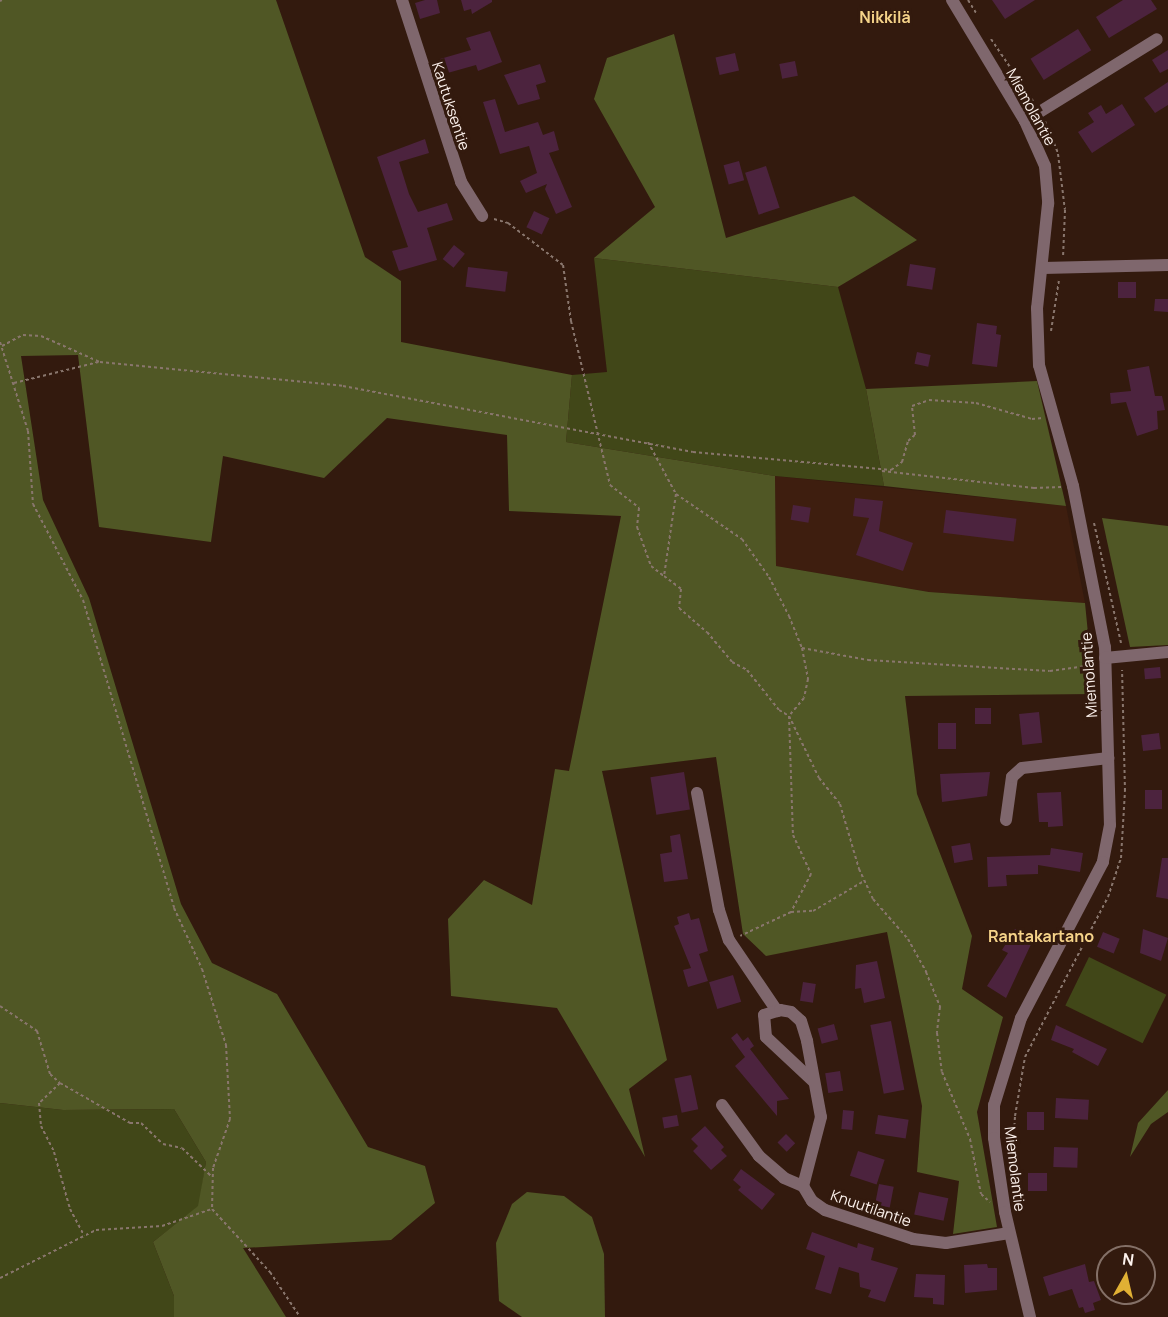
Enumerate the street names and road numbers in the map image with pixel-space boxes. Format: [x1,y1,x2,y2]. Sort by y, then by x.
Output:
street label: Kautuksentie [428,59,474,153]
street label: Miemolantie [1002,65,1060,149]
street label: Miemolantie [1077,632,1101,718]
street label: Miemolantie [1001,1126,1029,1212]
street label: Knuutilantie [828,1186,914,1230]

